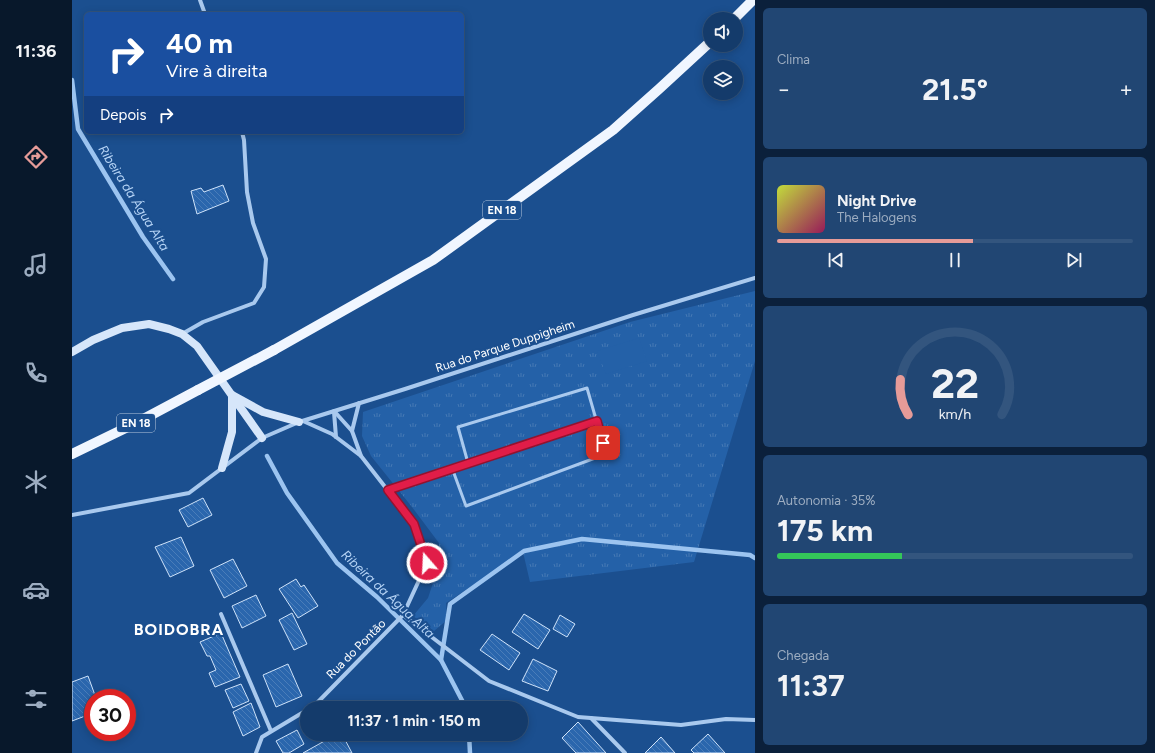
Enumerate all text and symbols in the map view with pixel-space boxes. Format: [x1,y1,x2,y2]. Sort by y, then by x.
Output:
map controls [703,12,743,100]
button: sound [703,12,743,52]
text: 40 m [166,26,233,60]
icon: right [100,28,152,80]
text: 11:36 [15,40,57,62]
text: Clima [777,52,810,67]
text: Vire à direita [166,60,267,82]
button: layers [703,60,743,100]
text: 21.5° [922,71,988,108]
text: − [777,76,791,103]
text: + [1119,76,1133,103]
icon: right [155,104,177,126]
text: Depois [100,106,147,124]
water label: Ribeira da Água Alta [95,142,173,254]
icon: directions [22,143,50,171]
text: Night Drive [837,192,916,210]
road number: EN 18 [483,201,521,219]
text: The Halogens [837,210,917,225]
icon: previous [825,249,847,271]
icon: pause [944,249,966,271]
icon: next [1063,249,1085,271]
icon: music [22,251,50,279]
street label: Rua do Parque Duppigheim [434,317,576,375]
text: 22 [931,357,979,407]
icon: phone [22,359,50,387]
text: km/h [939,404,971,422]
road number: EN 18 [117,414,155,432]
pin [586,426,620,460]
icon: arrive [592,432,614,454]
icon: climate [22,468,50,496]
text: Autonomia · 35% [777,493,875,508]
text: 175 km [777,512,873,549]
position arrow [406,542,448,584]
water label: Ribeira da Água Alta [338,547,438,641]
icon: car [22,576,50,604]
street label: Rua do Pontão [323,616,389,682]
district label: BOIDOBRA [134,620,224,639]
text: Chegada [777,648,829,663]
text: 11:37 [777,667,845,704]
icon: filters [22,685,50,713]
speed limit sign: 30 [84,689,136,741]
text: 11:37 · 1 min · 150 m [348,712,480,730]

